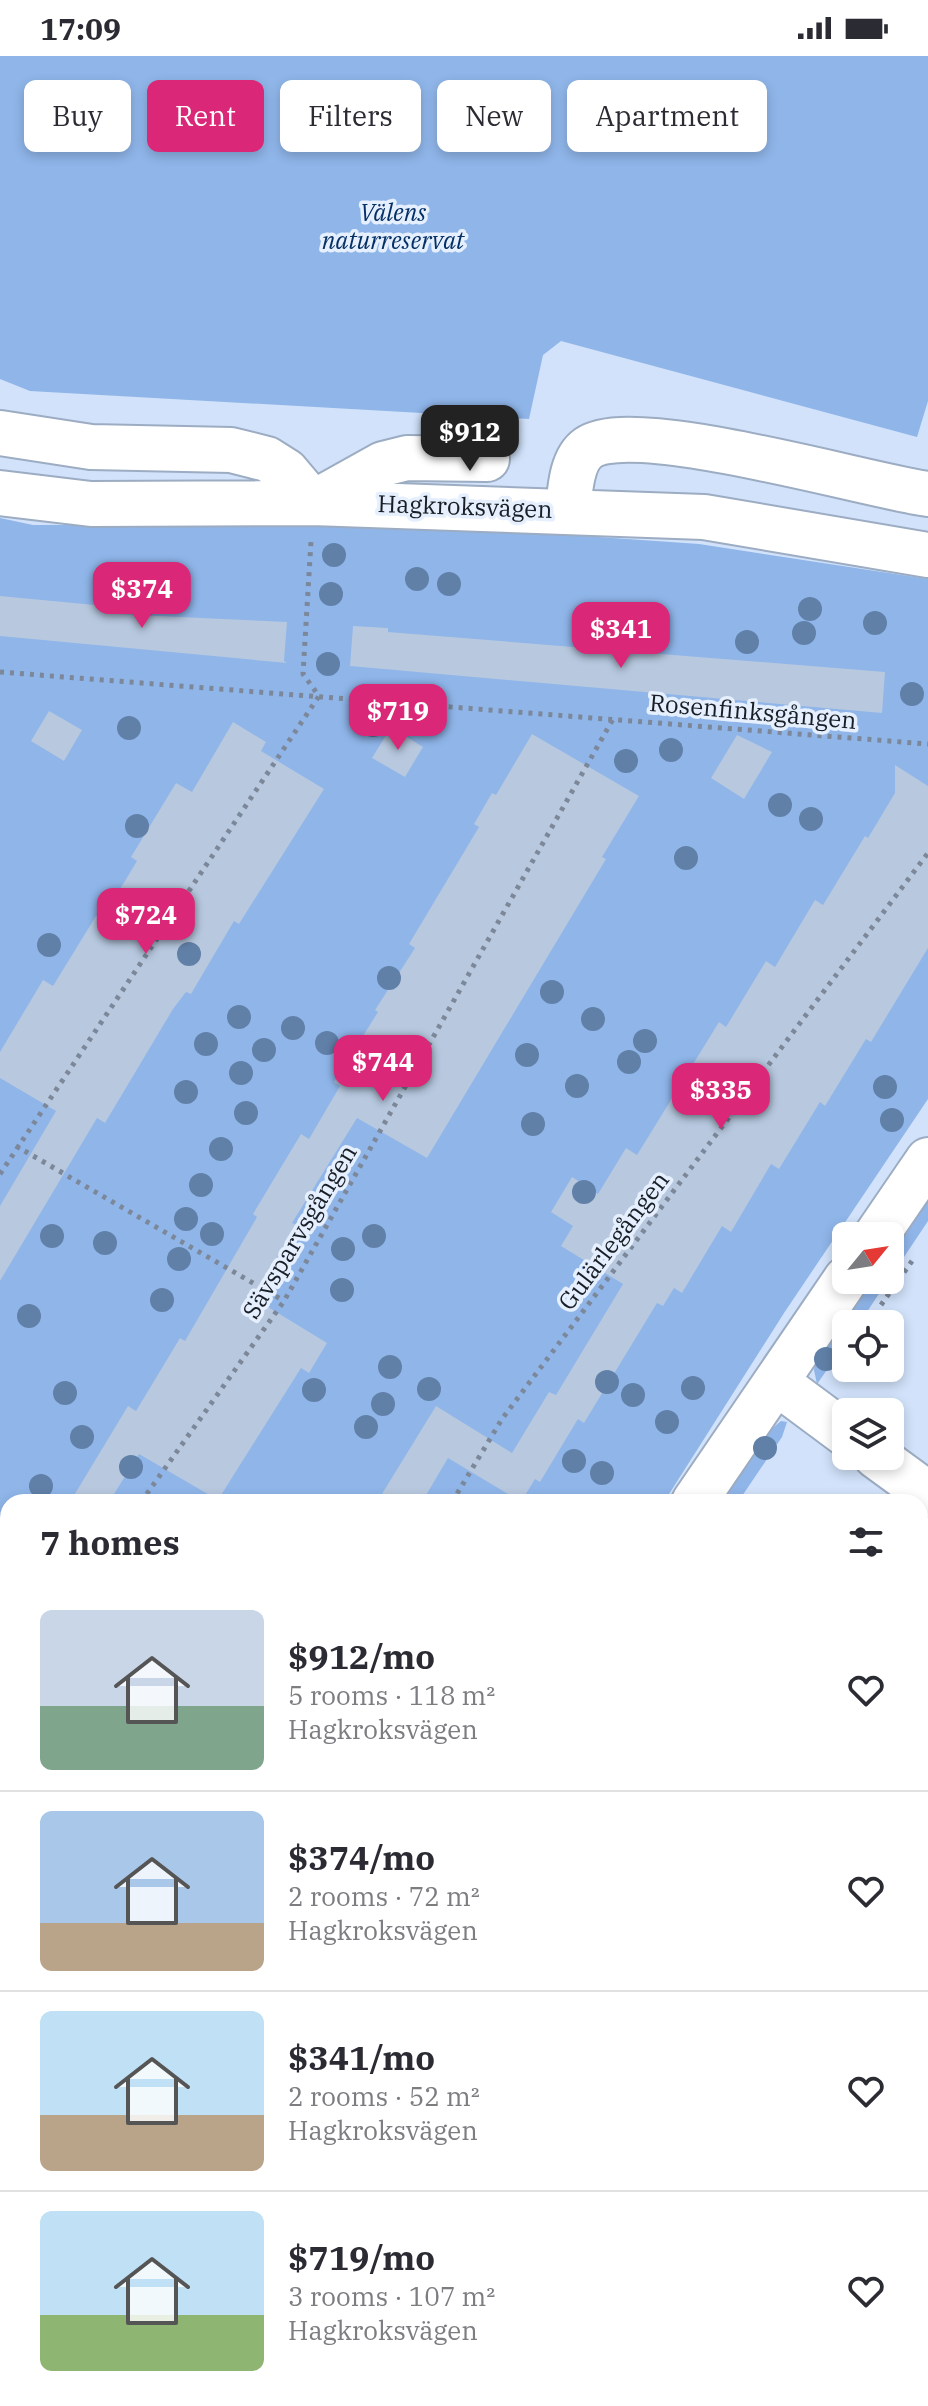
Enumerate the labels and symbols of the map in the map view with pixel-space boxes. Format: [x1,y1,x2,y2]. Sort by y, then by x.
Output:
park label: Välens naturreservat [322,196,466,256]
pin: $912 [423,405,517,473]
street label: Hagkroksvägen [377,487,553,525]
pin: $374 [95,562,189,630]
pin: $341 [574,602,668,670]
pin: $719 [351,684,445,752]
street label: Rosenfinksgången [648,686,858,736]
pin: $724 [99,888,193,956]
pin: $744 [336,1035,430,1103]
pin: $335 [674,1063,768,1131]
street label: Sävsparvsgången [235,1139,364,1324]
street label: Gulärlegången [551,1165,676,1316]
north arrow [832,1222,904,1294]

